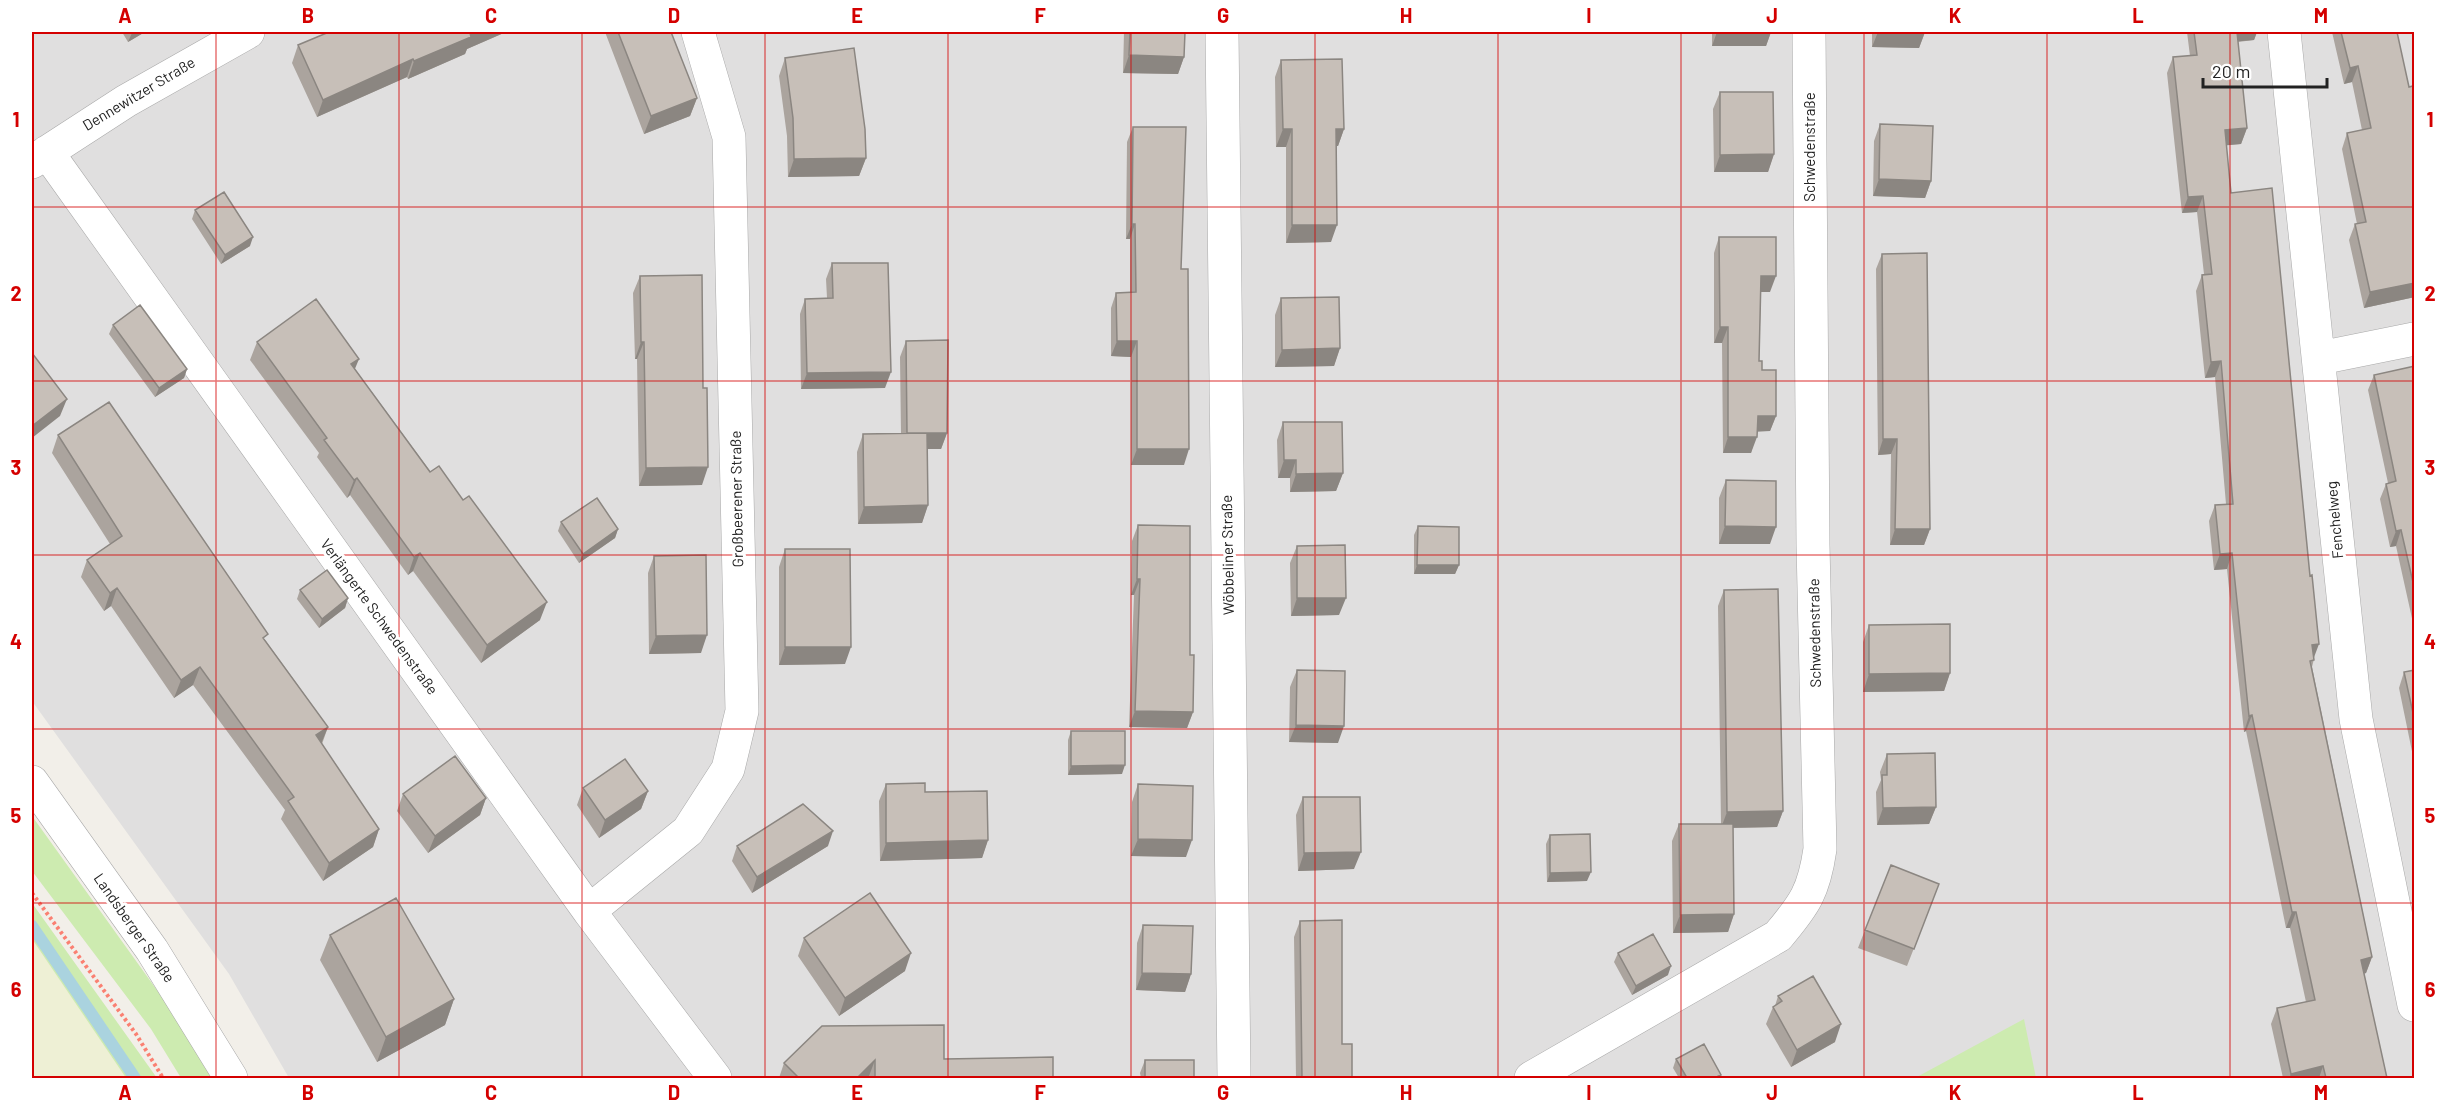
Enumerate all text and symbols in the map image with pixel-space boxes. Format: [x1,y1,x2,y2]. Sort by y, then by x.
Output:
text: A [118,3,132,27]
text: B [302,3,314,27]
text: C [485,3,497,27]
text: D [668,3,680,27]
text: E [851,3,863,27]
text: F [1034,3,1046,27]
text: G [1217,3,1229,27]
text: H [1400,3,1412,27]
text: I [1586,3,1592,27]
text: J [1766,3,1778,27]
text: K [1949,3,1962,27]
text: L [2132,3,2144,27]
text: M [2314,3,2328,27]
scale bar [2203,51,2328,89]
street label: Dennewitzer Straße [79,52,198,134]
text: 20 m [2212,60,2250,82]
street label: Schwedenstraße [1800,92,1818,202]
text: 1 [12,107,20,131]
text: 1 [2426,107,2434,131]
text: 2 [10,281,22,305]
text: 2 [2424,281,2436,305]
street label: Großbeerener Straße [726,431,746,568]
text: 3 [11,455,21,479]
text: 3 [2425,455,2435,479]
street label: Fenchelweg [2322,481,2346,560]
street label: Wöbbeliner Straße [1217,495,1237,615]
street label: Verlängerte Schwedenstraße [317,535,442,698]
street label: Schwedenstraße [1804,578,1824,688]
text: 4 [10,629,22,653]
text: 4 [2424,629,2436,653]
text: 5 [11,803,22,827]
text: 5 [2425,803,2436,827]
street label: Landsberger Straße [90,869,179,985]
text: 6 [11,977,22,1001]
text: 6 [2425,977,2436,1001]
text: A [118,1080,132,1104]
text: B [302,1080,314,1104]
text: C [485,1080,497,1104]
text: D [668,1080,680,1104]
text: E [851,1080,863,1104]
text: F [1034,1080,1046,1104]
text: G [1217,1080,1229,1104]
text: H [1400,1080,1412,1104]
text: I [1586,1080,1592,1104]
text: J [1766,1080,1778,1104]
text: K [1949,1080,1962,1104]
text: L [2132,1080,2144,1104]
text: M [2314,1080,2328,1104]

